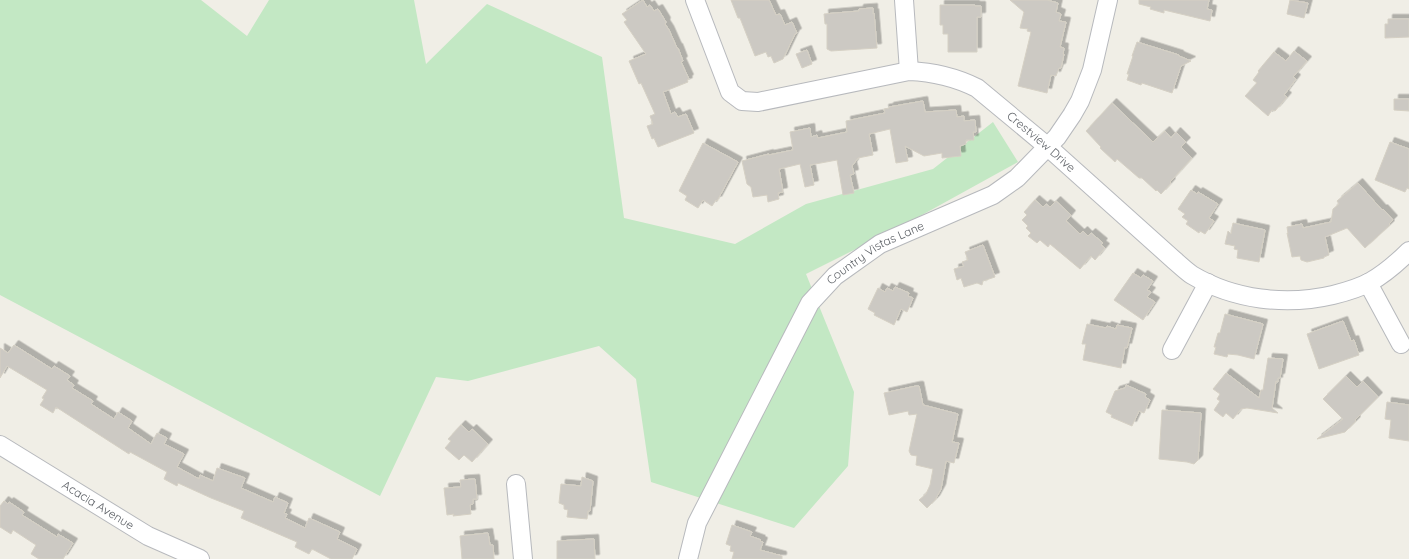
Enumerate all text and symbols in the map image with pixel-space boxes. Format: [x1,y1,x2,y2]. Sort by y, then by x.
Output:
street label: Crestview Drive [1004,108,1079,175]
street label: Country Vistas Lane [823,218,926,287]
street label: Acacia Avenue [60,477,137,533]

